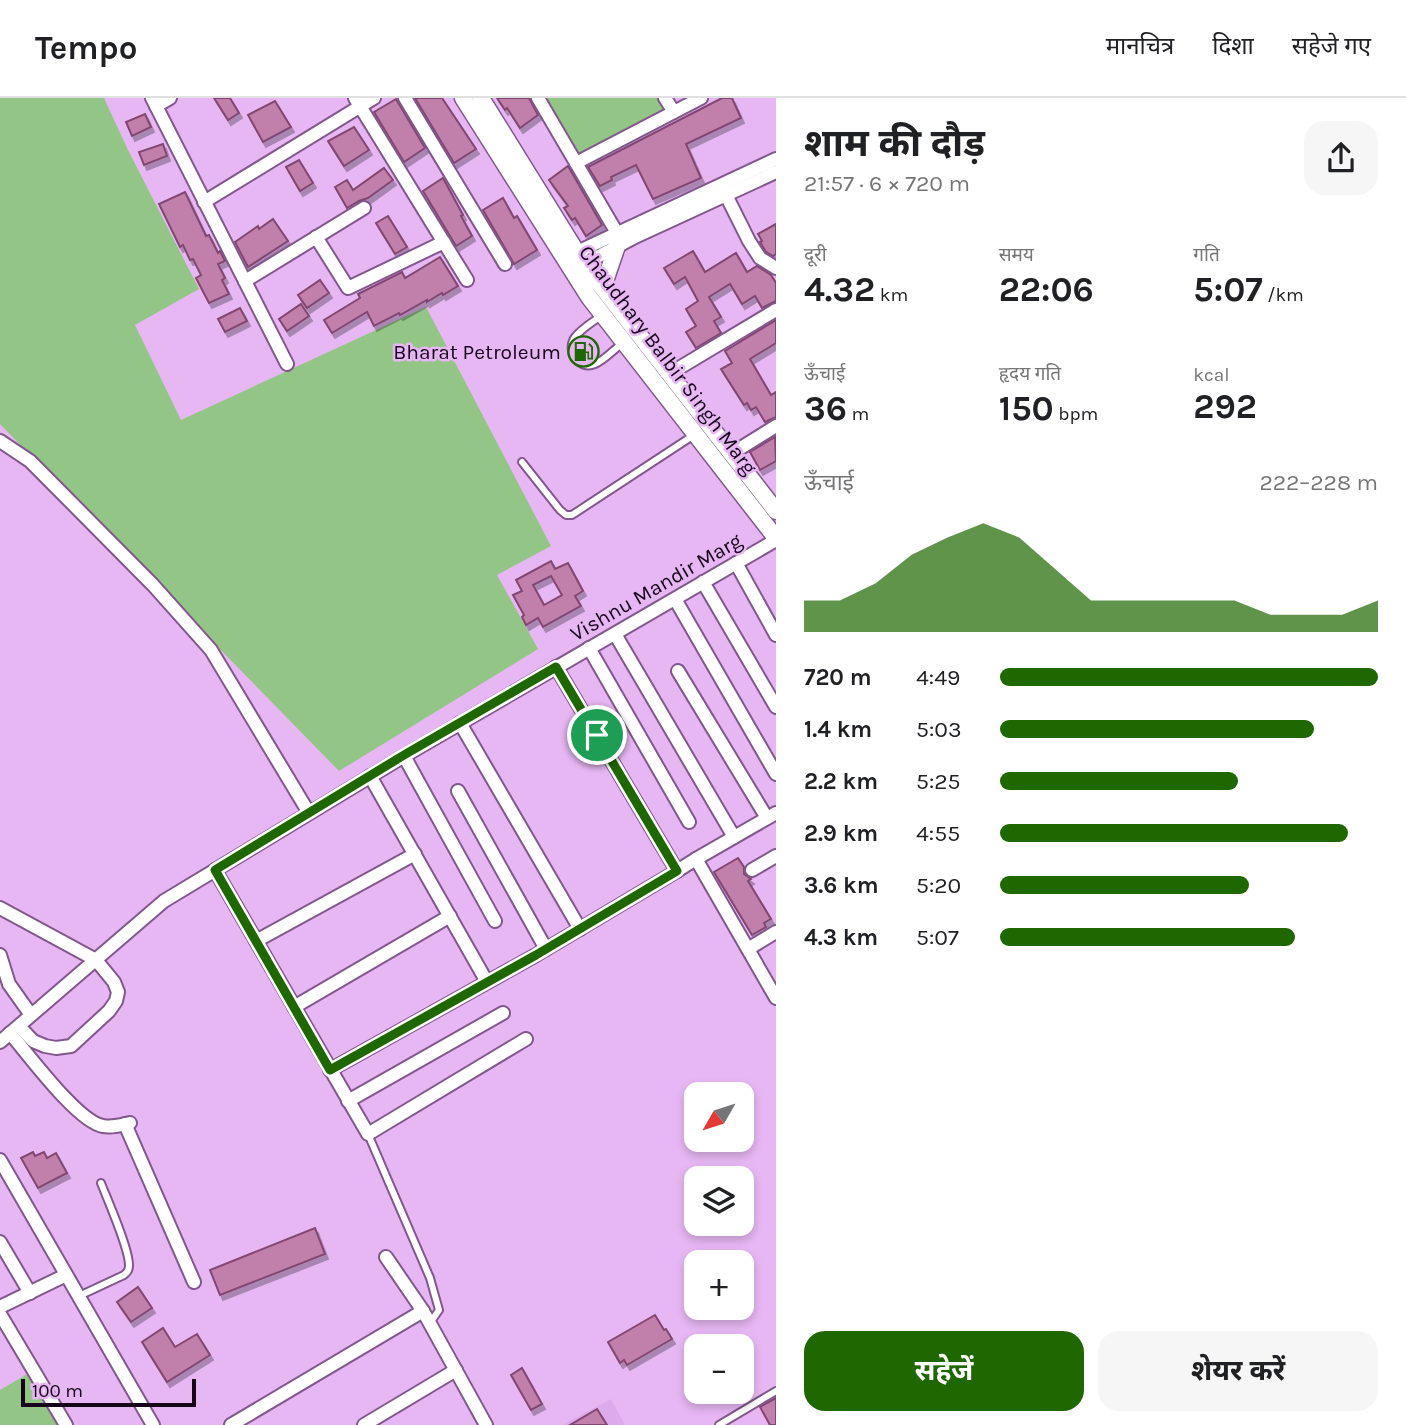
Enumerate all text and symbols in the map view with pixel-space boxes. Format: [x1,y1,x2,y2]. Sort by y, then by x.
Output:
text: Tempo [35,29,137,67]
text: मानचित्र [1106,32,1174,60]
text: दिशा [1212,32,1254,60]
text: सहेजे गए [1292,32,1371,60]
text: शाम की दौड़ [804,121,985,166]
button: share [1304,121,1378,195]
text: 21:57 · 6 × 720 m [804,170,970,197]
street label: Chaudhary Balbir Singh Marg [574,241,762,479]
text: दूरी [804,244,827,266]
text: समय [999,244,1034,266]
text: गति [1193,244,1220,266]
text: 4.32 [804,269,875,310]
text: 22:06 [999,269,1094,310]
text: 5:07 [1193,269,1263,310]
text: km [875,284,908,306]
text: /km [1263,284,1304,306]
fuel station icon: Bharat Petroleum [567,335,601,369]
place label: Bharat Petroleum [393,340,561,364]
text: ऊँचाई [804,363,845,385]
text: हृदय गति [999,363,1061,385]
text: kcal [1193,364,1230,386]
text: 292 [1193,386,1257,427]
text: 36 [804,388,847,429]
text: 150 [999,388,1054,429]
text: m [847,403,869,425]
text: bpm [1054,403,1098,425]
text: ऊँचाई [804,469,854,496]
text: 222–228 m [1259,469,1378,496]
street label: Vishnu Mandir Marg [566,528,746,646]
text: 720 m [804,664,872,691]
text: 4:49 [916,664,960,691]
pin [567,705,627,765]
icon: arrive [578,716,616,754]
text: 1.4 km [804,716,872,743]
text: 5:03 [916,716,962,743]
text: 2.2 km [804,768,878,795]
text: 5:25 [916,768,961,795]
text: 2.9 km [804,820,878,847]
text: 4:55 [916,820,960,847]
text: 3.6 km [804,872,878,899]
text: 5:20 [916,872,961,899]
text: 4.3 km [804,924,878,951]
text: 5:07 [916,924,959,951]
north arrow [684,1082,754,1152]
map controls [684,1082,754,1404]
button: layers [684,1166,754,1236]
button: + [684,1250,754,1320]
button: सहेजें [804,1331,1084,1411]
button: शेयर करें [1098,1331,1378,1411]
button: − [684,1334,754,1404]
scale bar [21,1376,196,1408]
text: 100 m [32,1380,83,1402]

